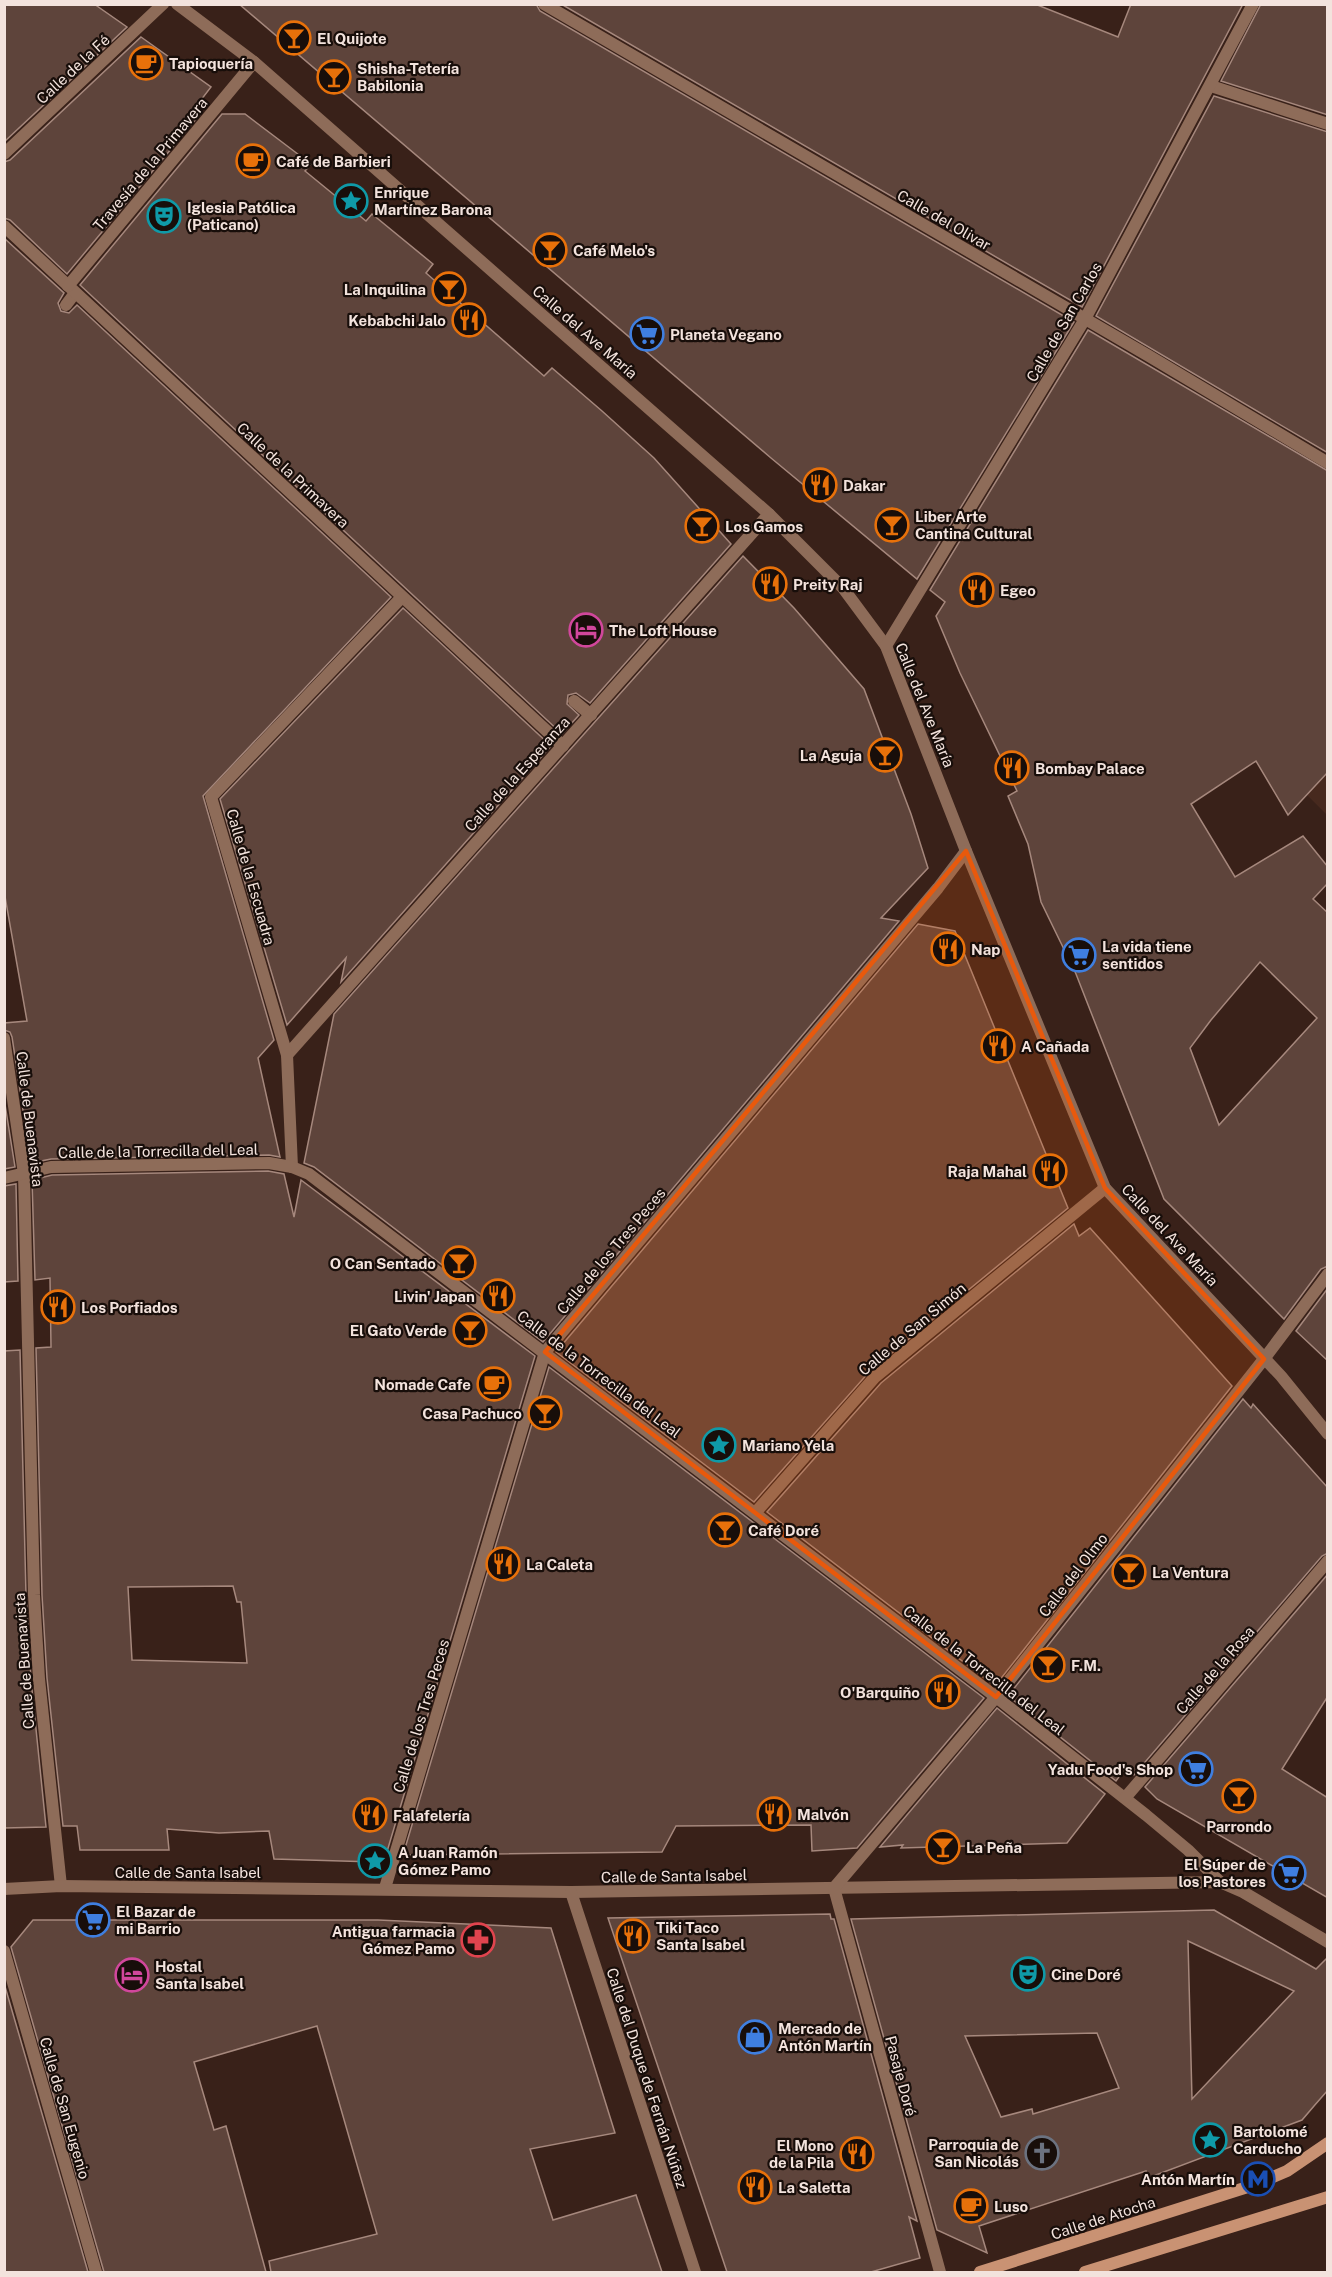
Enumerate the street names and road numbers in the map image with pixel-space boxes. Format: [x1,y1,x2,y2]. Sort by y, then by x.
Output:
street label: Calle de la Fé [33,31,113,107]
street label: Travesía de la Primavera [89,94,211,234]
street label: Calle del Olivar [894,186,994,254]
street label: Calle de San Carlos [1023,259,1105,385]
street label: Calle del Ave María [529,282,641,382]
street label: Calle de la Primavera [234,419,352,531]
street label: Calle del Ave María [892,640,958,770]
street label: Calle de la Esperanza [461,713,573,835]
street label: Calle de la Escuadra [223,807,279,947]
street label: Calle de Buenavista [13,1050,47,1188]
street label: Calle de la Torrecilla del Leal [58,1141,258,1161]
street label: Calle del Ave María [1118,1181,1222,1289]
street label: Calle de los Tres Peces [553,1184,669,1318]
street label: Calle de San Simón [855,1279,969,1379]
street label: Calle de la Torrecilla del Leal [514,1307,684,1441]
street label: Calle del Olmo [1035,1530,1111,1620]
street label: Calle de Buenavista [11,1592,37,1730]
street label: Calle de la Torrecilla del Leal [900,1602,1068,1738]
street label: Calle de la Rosa [1172,1623,1258,1717]
street label: Calle de los Tres Peces [390,1637,452,1795]
street label: Calle de Santa Isabel [115,1864,261,1881]
street label: Calle de Santa Isabel [601,1866,747,1886]
street label: Calle del Duque de Fernán Núñez [603,1966,691,2190]
street label: Pasaje Doré [882,2034,920,2118]
street label: Calle de San Eugenio [37,2035,93,2181]
street label: Calle de Atocha [1049,2193,1157,2243]

